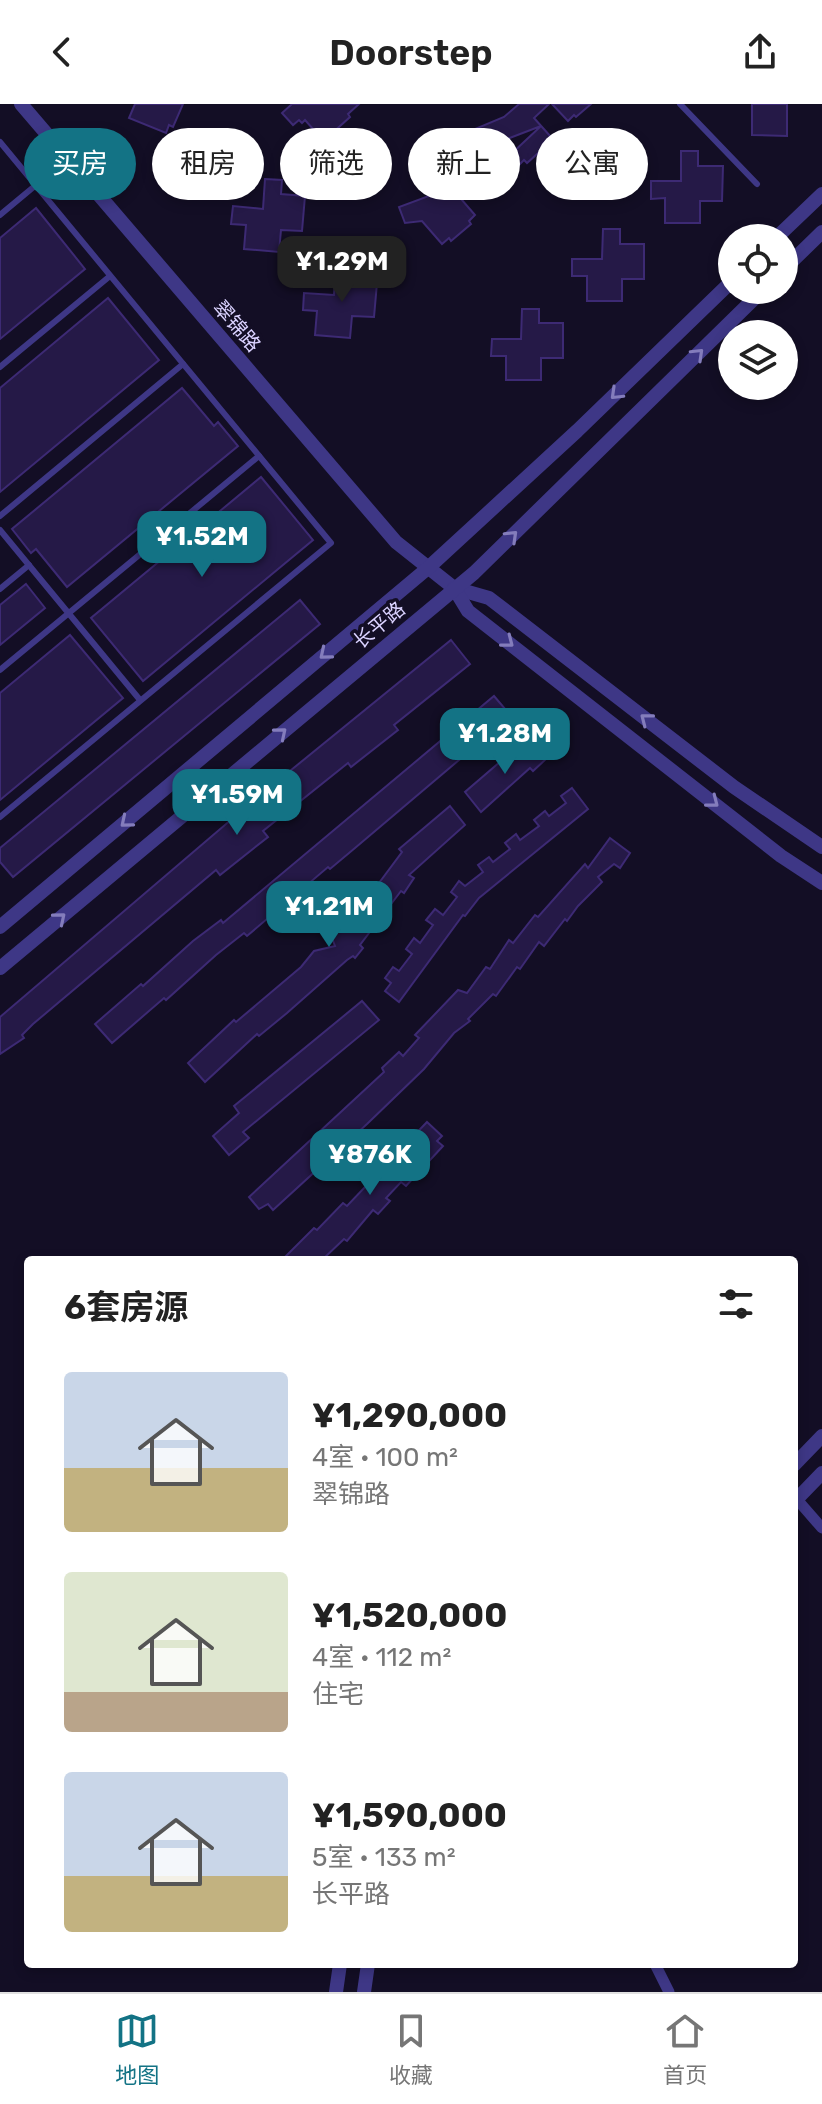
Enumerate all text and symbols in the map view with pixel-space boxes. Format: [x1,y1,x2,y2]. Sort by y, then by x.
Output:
icon: back [40,30,84,74]
icon: share [738,30,782,74]
text: Doorstep [329,31,493,74]
chip: 买房 [24,128,136,200]
chip: 租房 [152,128,264,200]
chip: 筛选 [280,128,392,200]
chip: 新上 [408,128,520,200]
chip: 公寓 [536,128,648,200]
map controls [718,224,798,400]
button: locate [718,224,798,304]
pin: ¥1.29M [277,236,407,304]
text: ¥1.29M [295,246,389,277]
street label: 翠锦路 [208,295,266,357]
button: layers [718,320,798,400]
one-way arrow [689,349,703,363]
one-way arrow [611,384,625,399]
pin: ¥1.52M [137,511,267,579]
text: ¥1.52M [155,521,249,552]
one-way arrow [503,531,517,545]
street label: 长平路 [348,597,410,653]
one-way arrow [499,633,514,647]
one-way arrow [320,644,334,659]
pin: ¥1.28M [440,708,570,776]
one-way arrow [640,714,655,728]
text: ¥1.28M [458,718,552,749]
one-way arrow [271,728,286,743]
pin: ¥1.59M [172,769,302,837]
text: ¥1.59M [190,779,284,810]
one-way arrow [704,793,719,807]
one-way arrow [121,812,135,827]
pin: ¥1.21M [264,881,394,949]
text: ¥1.21M [284,891,374,922]
one-way arrow [51,913,65,928]
pin: ¥876K [314,1129,426,1197]
text: ¥876K [328,1139,412,1170]
icon: filters [714,1282,758,1326]
text: 6套房源 [64,1287,188,1328]
text: ¥1,290,000 [312,1395,507,1436]
icon: home [128,1404,224,1500]
text: 4室 · 100 m² [312,1442,458,1473]
text: 翠锦路 [312,1479,390,1510]
text: ¥1,520,000 [312,1595,507,1636]
icon: home [128,1604,224,1700]
text: 4室 · 112 m² [312,1642,451,1673]
text: 住宅 [312,1679,364,1710]
text: ¥1,590,000 [312,1795,507,1836]
icon: home [128,1804,224,1900]
text: 5室 · 133 m² [312,1842,456,1873]
text: 长平路 [312,1879,390,1910]
tab: 地图 [115,2009,159,2089]
tab: 收藏 [389,2009,433,2089]
tab: 首页 [663,2009,707,2089]

